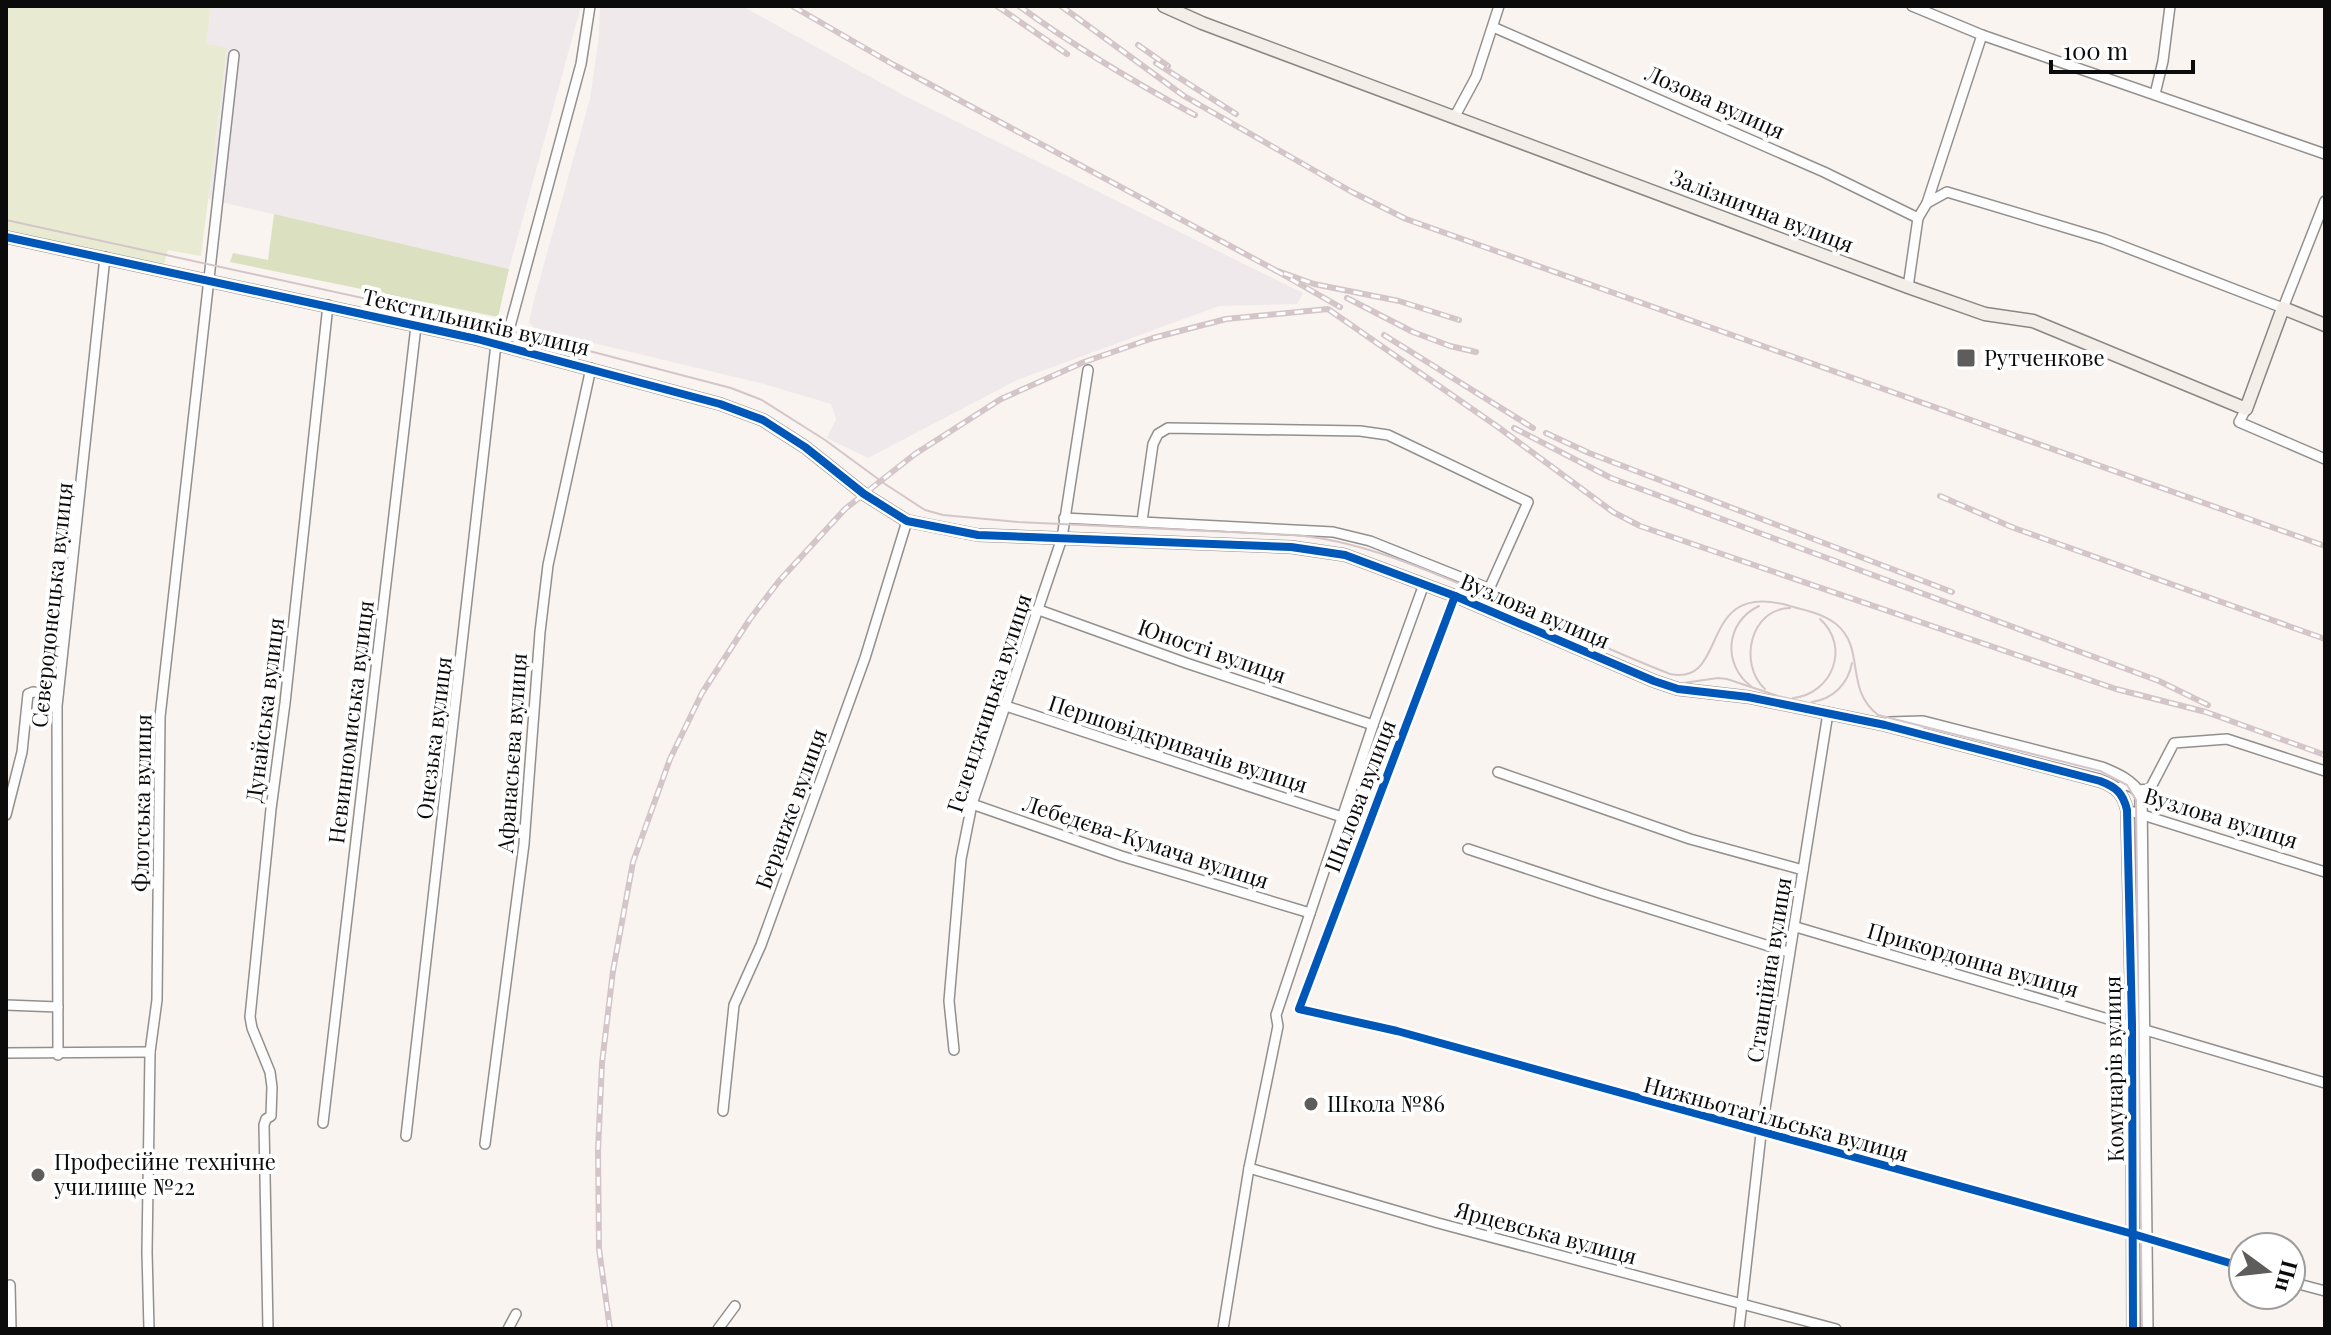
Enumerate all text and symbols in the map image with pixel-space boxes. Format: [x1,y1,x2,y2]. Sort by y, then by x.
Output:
scale bar [2051,24,2193,74]
text: 100 m [2063,34,2128,66]
street label: Лозова вулиця [1640,57,1790,145]
street label: Залізнична вулиця [1667,161,1858,259]
street label: Текстильників вулиця [360,280,593,362]
place label: Рутченкове [1984,342,2105,372]
marker: Рутченкове [1955,347,1977,369]
street label: Сєвєродонецька вулиця [23,481,79,729]
street label: Вузлова вулиця [1456,565,1615,655]
street label: Геленджицька вулиця [939,589,1038,816]
street label: Невинномиська вулиця [320,598,380,845]
street label: Юності вулиця [1134,611,1290,689]
street label: Дунайська вулиця [238,616,290,804]
street label: Афанасьєва вулиця [489,652,533,855]
street label: Онезька вулиця [408,655,458,821]
street label: Першовідкривачів вулиця [1045,687,1312,799]
street label: Флотська вулиця [124,714,158,892]
street label: Шилова вулиця [1316,715,1402,876]
street label: Беранже вулиця [747,724,833,893]
street label: Вузлова вулиця [2141,779,2302,855]
street label: Лебедєва-Кумача вулиця [1019,787,1273,895]
street label: Станційна вулиця [1739,875,1798,1065]
street label: Прикордонна вулиця [1864,915,2083,1004]
street label: Комунарів вулиця [2096,975,2130,1163]
street label: Нижньотагільська вулиця [1641,1068,1912,1168]
place label: Школа №86 [1327,1088,1445,1118]
marker: Школа №86 [1302,1095,1320,1113]
place label: Професійне технічне училище №22 [53,1146,276,1201]
marker: Професійне технічне училище №22 [29,1166,47,1184]
street label: Ярцевська вулиця [1451,1193,1641,1271]
north arrow [2227,1231,2307,1311]
text: Пн [2269,1257,2306,1296]

